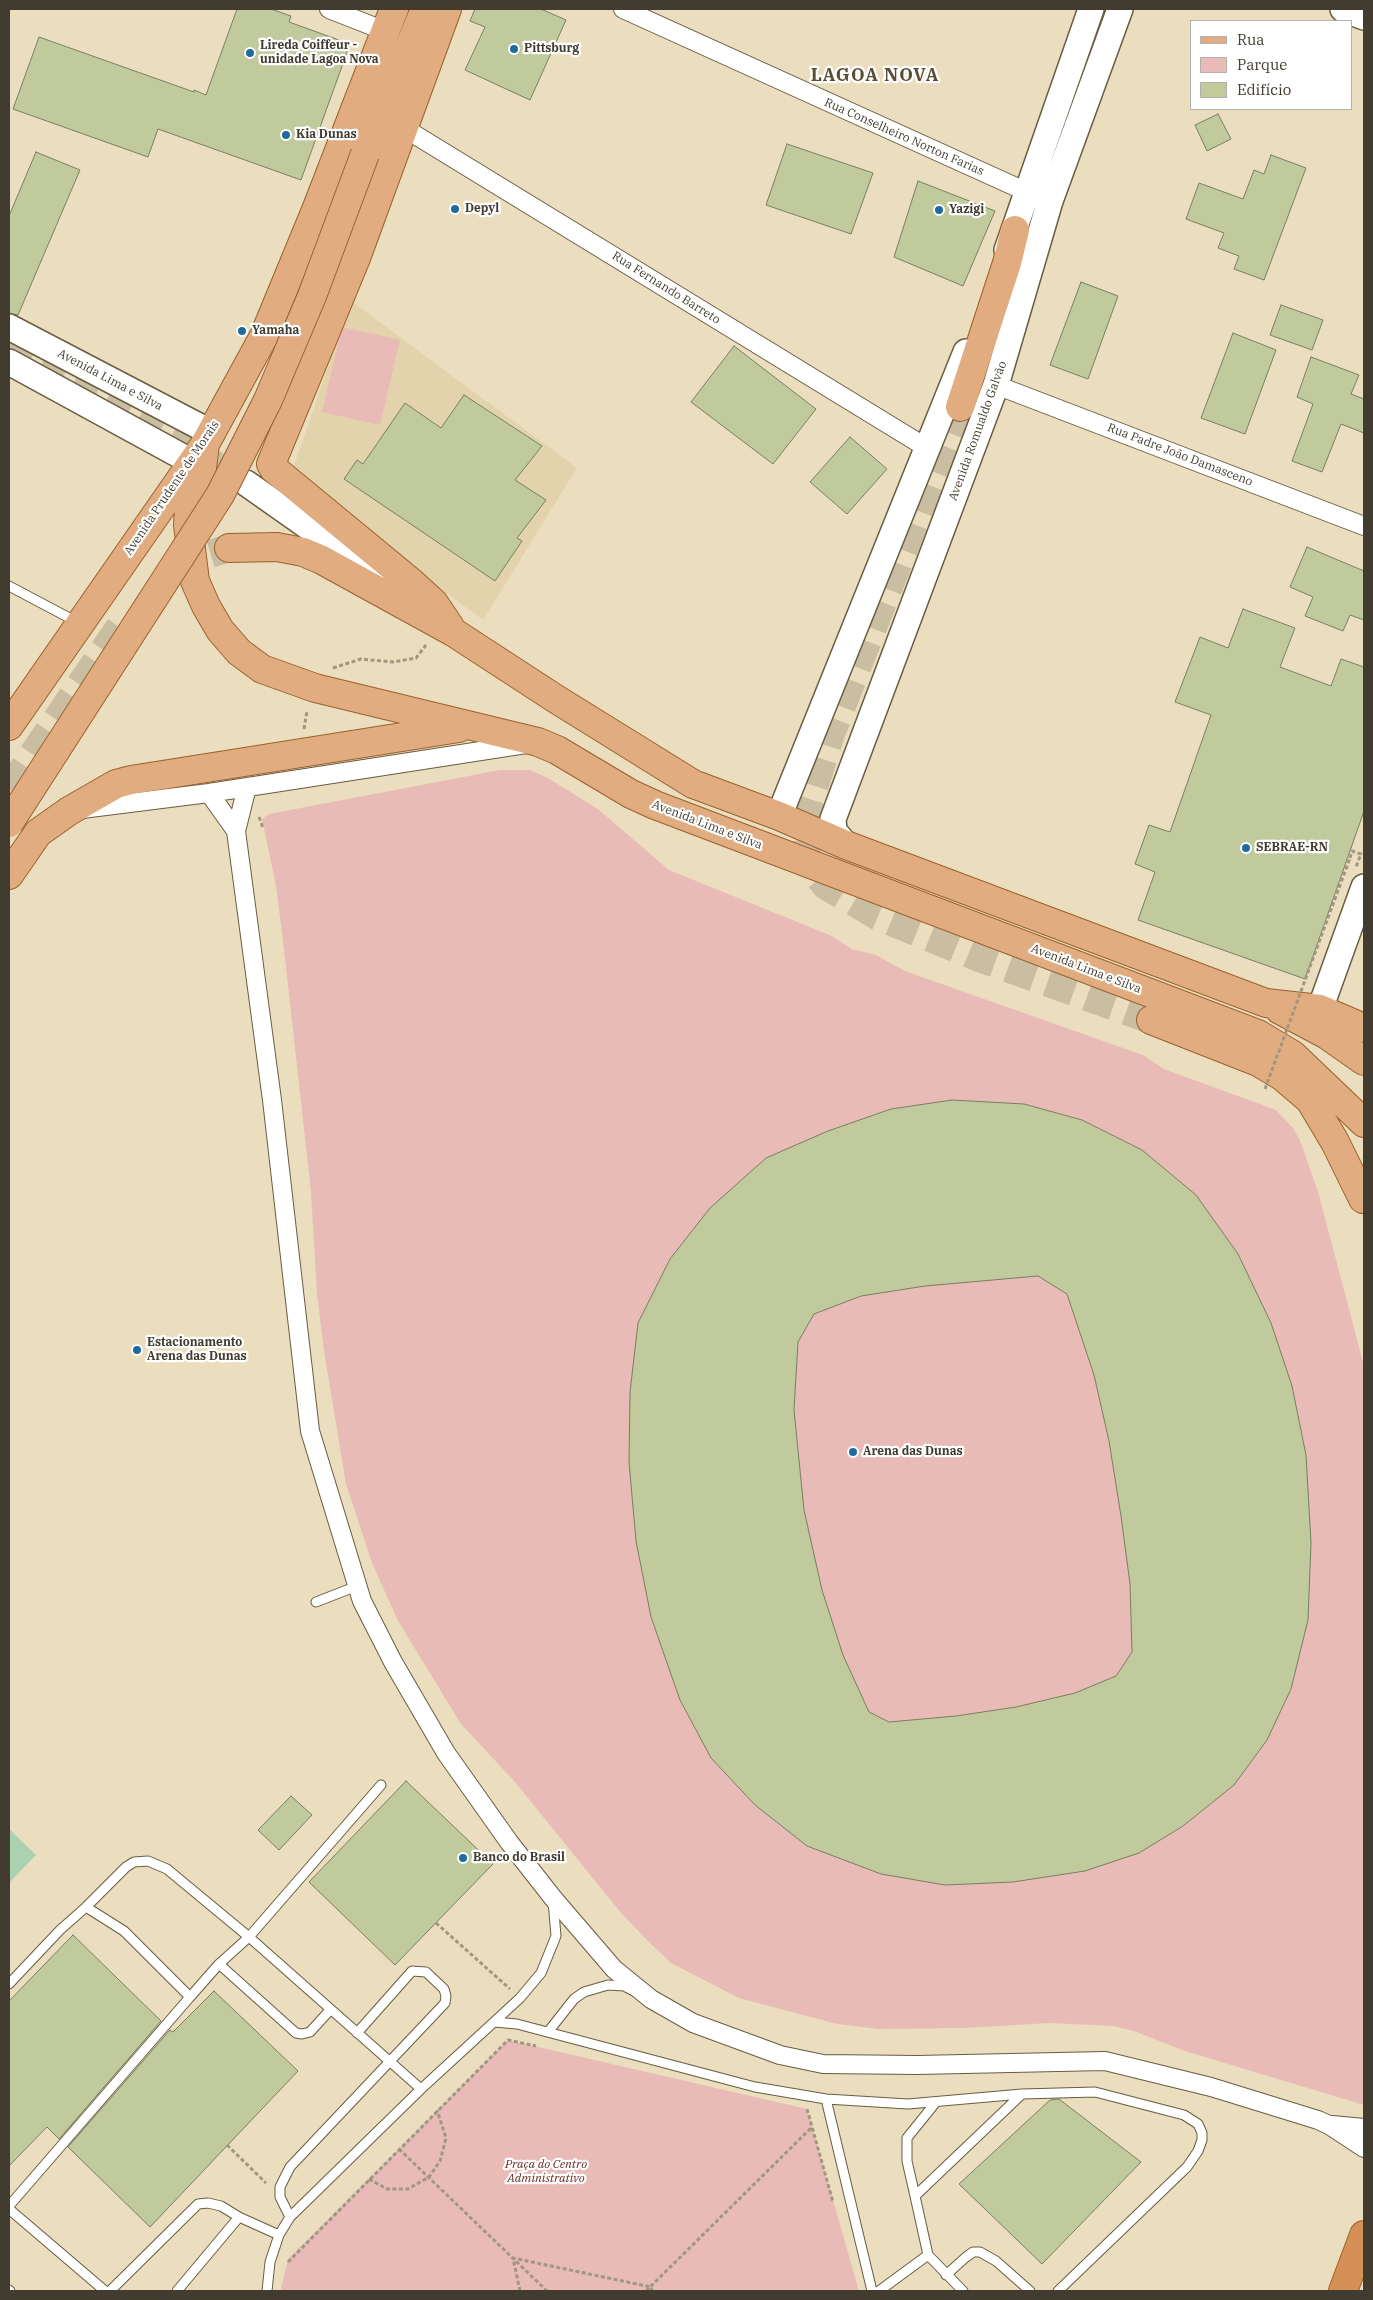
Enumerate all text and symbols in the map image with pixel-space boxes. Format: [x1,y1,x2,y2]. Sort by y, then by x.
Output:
legend [1190,20,1353,110]
text: Rua [1237,30,1264,49]
place label: Lireda Coiffeur - unidade Lagoa Nova [260,39,379,67]
place label: Pittsburg [524,42,579,56]
marker: Pittsburg [508,43,520,55]
marker: Lireda Coiffeur - unidade Lagoa Nova [244,47,256,59]
text: Parque [1237,55,1287,74]
district label: LAGOA NOVA [809,65,941,87]
text: Edifício [1237,80,1291,99]
street label: Rua Conselheiro Norton Farias [822,95,986,179]
place label: Kia Dunas [296,128,357,142]
marker: Kia Dunas [280,129,292,141]
place label: Depyl [465,202,499,216]
marker: Depyl [449,203,461,215]
place label: Yazigi [949,203,984,217]
marker: Yazigi [933,204,945,216]
street label: Rua Fernando Barreto [609,249,723,327]
place label: Yamaha [252,324,299,338]
marker: Yamaha [236,325,248,337]
street label: Avenida Lima e Silva [55,346,165,414]
street label: Avenida Romualdo Galvão [946,359,1010,503]
street label: Avenida Prudente de Morais [122,418,222,558]
street label: Rua Padre João Damasceno [1105,421,1255,489]
street label: Avenida Lima e Silva [650,797,764,853]
place label: SEBRAE-RN [1256,841,1328,855]
marker: SEBRAE-RN [1240,842,1252,854]
street label: Avenida Lima e Silva [1029,941,1143,997]
place label: Estacionamento Arena das Dunas [147,1336,247,1364]
marker: Estacionamento Arena das Dunas [131,1344,143,1356]
place label: Arena das Dunas [863,1445,963,1459]
marker: Arena das Dunas [847,1446,859,1458]
place label: Banco do Brasil [473,1851,565,1865]
marker: Banco do Brasil [457,1852,469,1864]
park label: Praça do Centro Administrativo [505,2158,587,2186]

